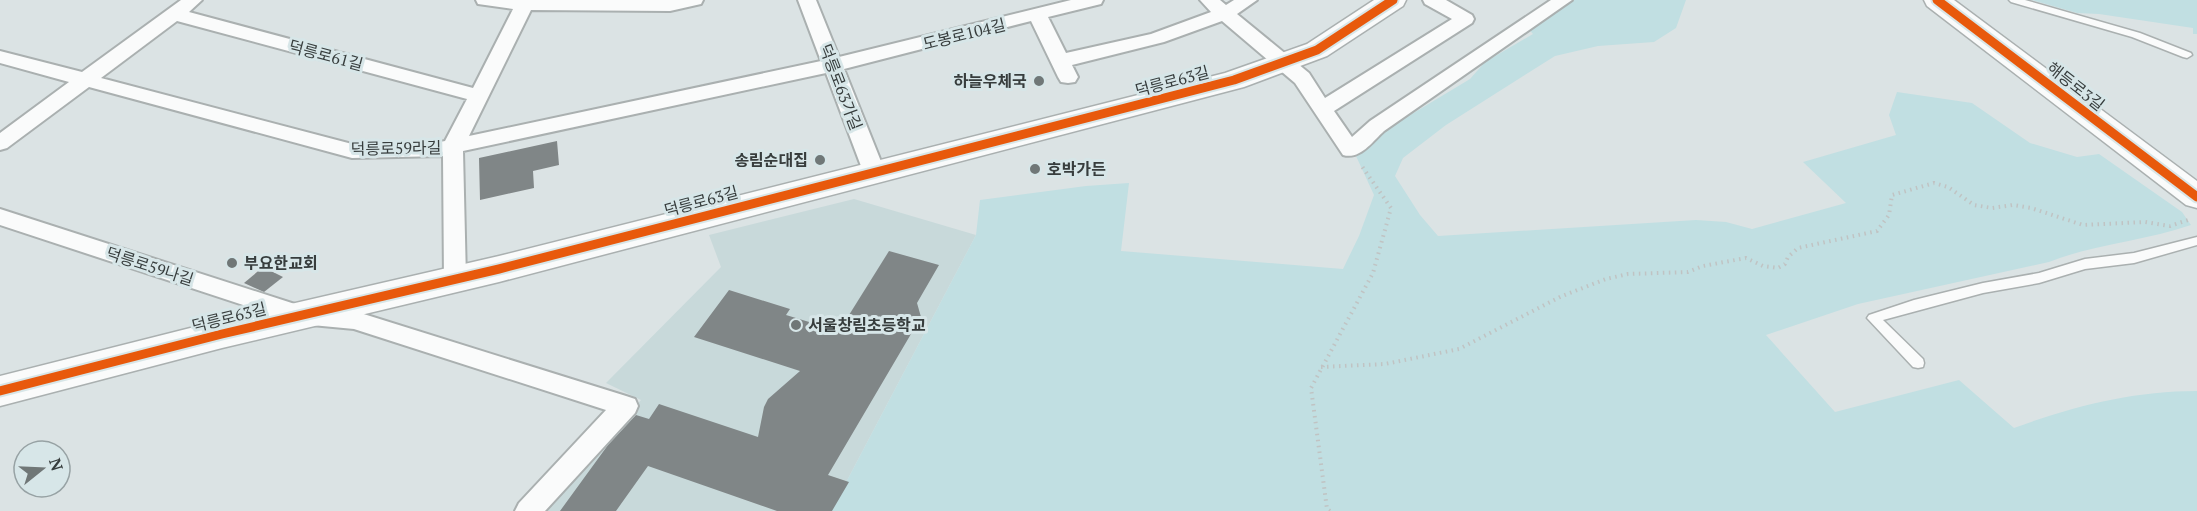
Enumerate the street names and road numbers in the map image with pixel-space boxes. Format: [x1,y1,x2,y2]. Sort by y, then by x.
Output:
street label: 도봉로104길 [920,13,1008,55]
street label: 덕릉로61길 [286,35,366,75]
street label: 덕릉로63가길 [814,41,868,133]
street label: 해등로3길 [2043,57,2109,115]
street label: 덕릉로63길 [1132,61,1212,101]
street label: 덕릉로59라길 [350,136,442,160]
street label: 덕릉로63길 [661,181,741,221]
street label: 덕릉로59나길 [103,242,197,290]
street label: 덕릉로63길 [189,297,269,337]

